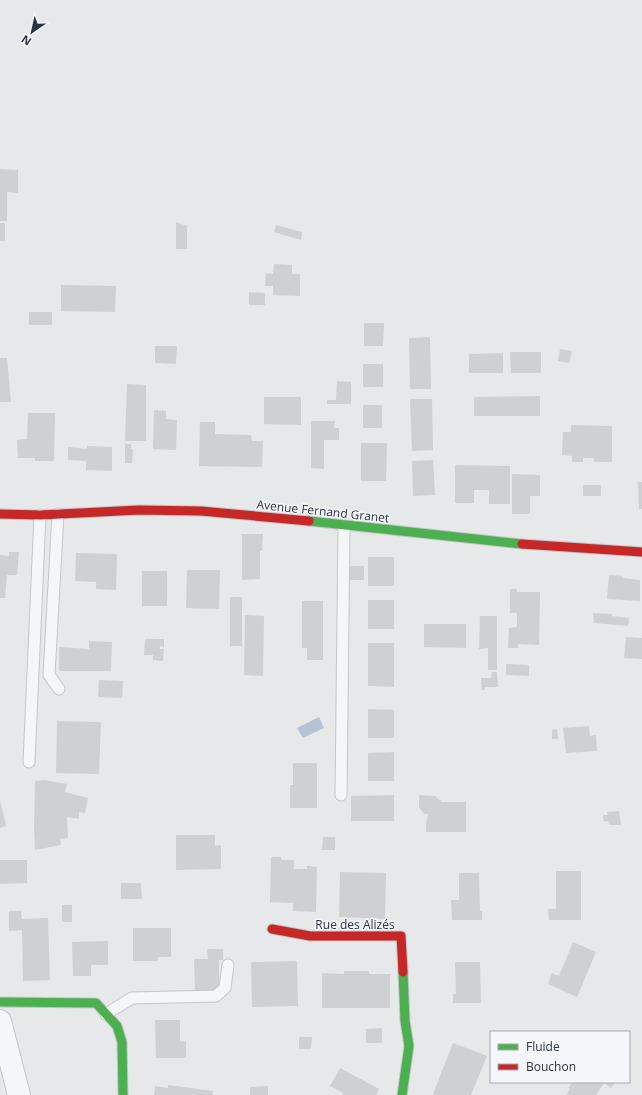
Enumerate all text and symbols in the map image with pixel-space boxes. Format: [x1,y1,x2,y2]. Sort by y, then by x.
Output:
north arrow [12,12,52,52]
text: N [18,32,34,49]
street label: Avenue Fernand Granet [256,496,390,526]
street label: Rue des Alizés [315,916,395,933]
legend [490,1031,630,1083]
text: Fluide [526,1038,560,1055]
text: Bouchon [526,1058,576,1075]

